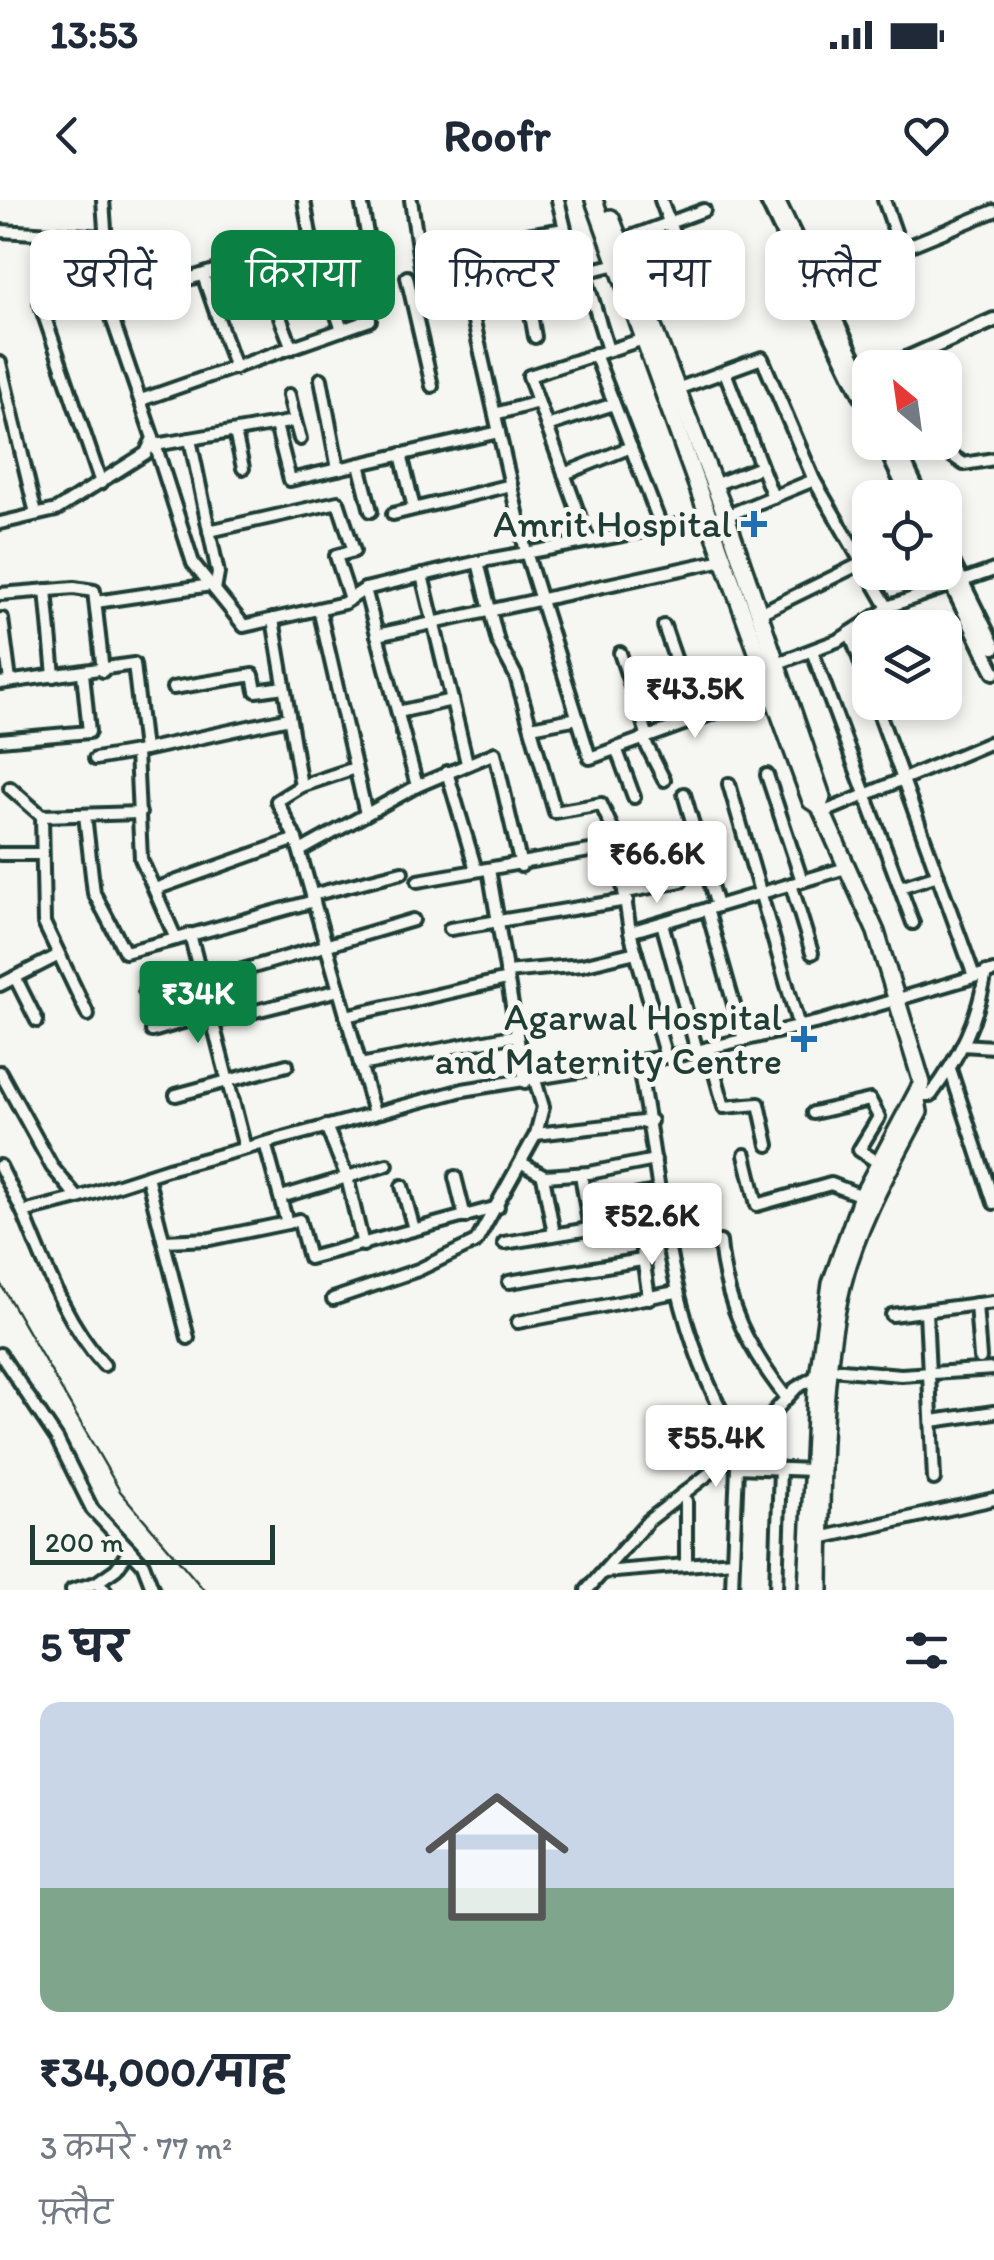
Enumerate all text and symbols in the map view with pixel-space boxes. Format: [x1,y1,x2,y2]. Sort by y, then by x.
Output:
text: 13:53 [50,12,138,58]
icon: back [40,108,95,163]
text: Roofr [444,108,550,162]
icon: heart [899,108,954,163]
chip: खरीदें [30,230,191,320]
chip: किराया [211,230,395,320]
chip: फ़िल्टर [415,230,593,320]
chip: नया [613,230,745,320]
chip: फ़्लैट [765,230,915,320]
north arrow [852,350,962,460]
map controls [852,350,962,720]
button: locate [852,480,962,590]
place label: Amrit Hospital [493,501,732,547]
marker: Amrit Hospital [741,511,767,537]
button: layers [852,610,962,720]
pin: ₹43.5K [614,656,776,741]
text: ₹43.5K [646,669,744,707]
pin: ₹66.6K [576,821,738,906]
text: ₹66.6K [610,834,704,872]
pin: ₹34K [139,961,257,1046]
text: ₹34K [162,974,234,1012]
place label: Agarwal Hospital and Maternity Centre [435,994,782,1084]
marker: Agarwal Hospital and Maternity Centre [791,1026,817,1052]
pin: ₹52.6K [571,1183,733,1268]
text: ₹52.6K [605,1196,699,1234]
pin: ₹55.4K [635,1405,797,1490]
text: ₹55.4K [668,1418,764,1456]
scale bar [30,1520,275,1564]
text: 200 m [45,1525,124,1559]
text: 5 घर [40,1621,127,1672]
icon: filters [899,1623,954,1678]
icon: home [407,1767,587,1947]
text: ₹34,000/माह [40,2046,288,2097]
text: 3 कमरे · 77 m² [40,2129,232,2167]
text: फ़्लैट [40,2194,113,2232]

